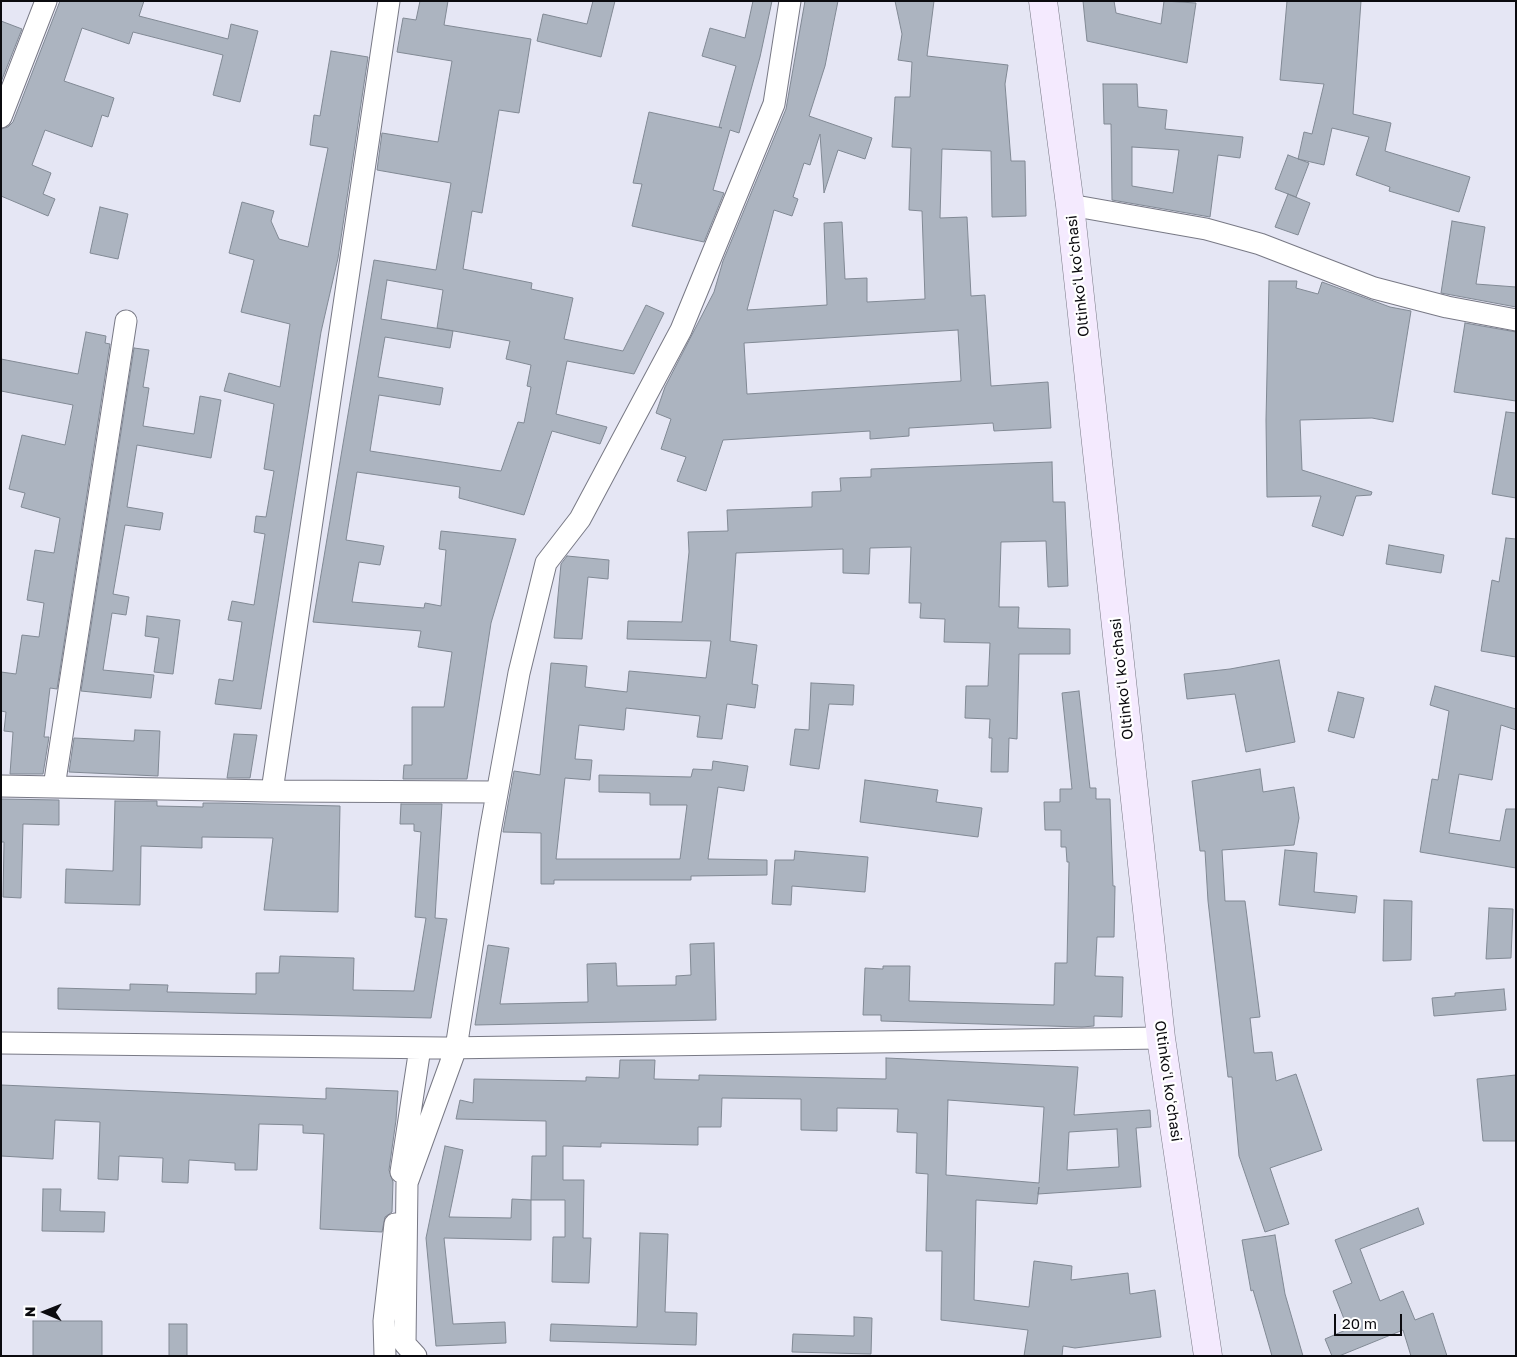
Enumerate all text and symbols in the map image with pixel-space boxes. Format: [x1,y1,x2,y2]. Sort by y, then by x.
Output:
street label: Oltinkoʻl koʻchasi [1063,214,1093,338]
street label: Oltinkoʻl koʻchasi [1107,617,1137,741]
street label: Oltinkoʻl koʻchasi [1151,1019,1185,1143]
north arrow [20,1287,70,1337]
scale bar [1337,1304,1404,1336]
text: N [21,1306,38,1317]
text: 20 m [1342,1314,1377,1332]

